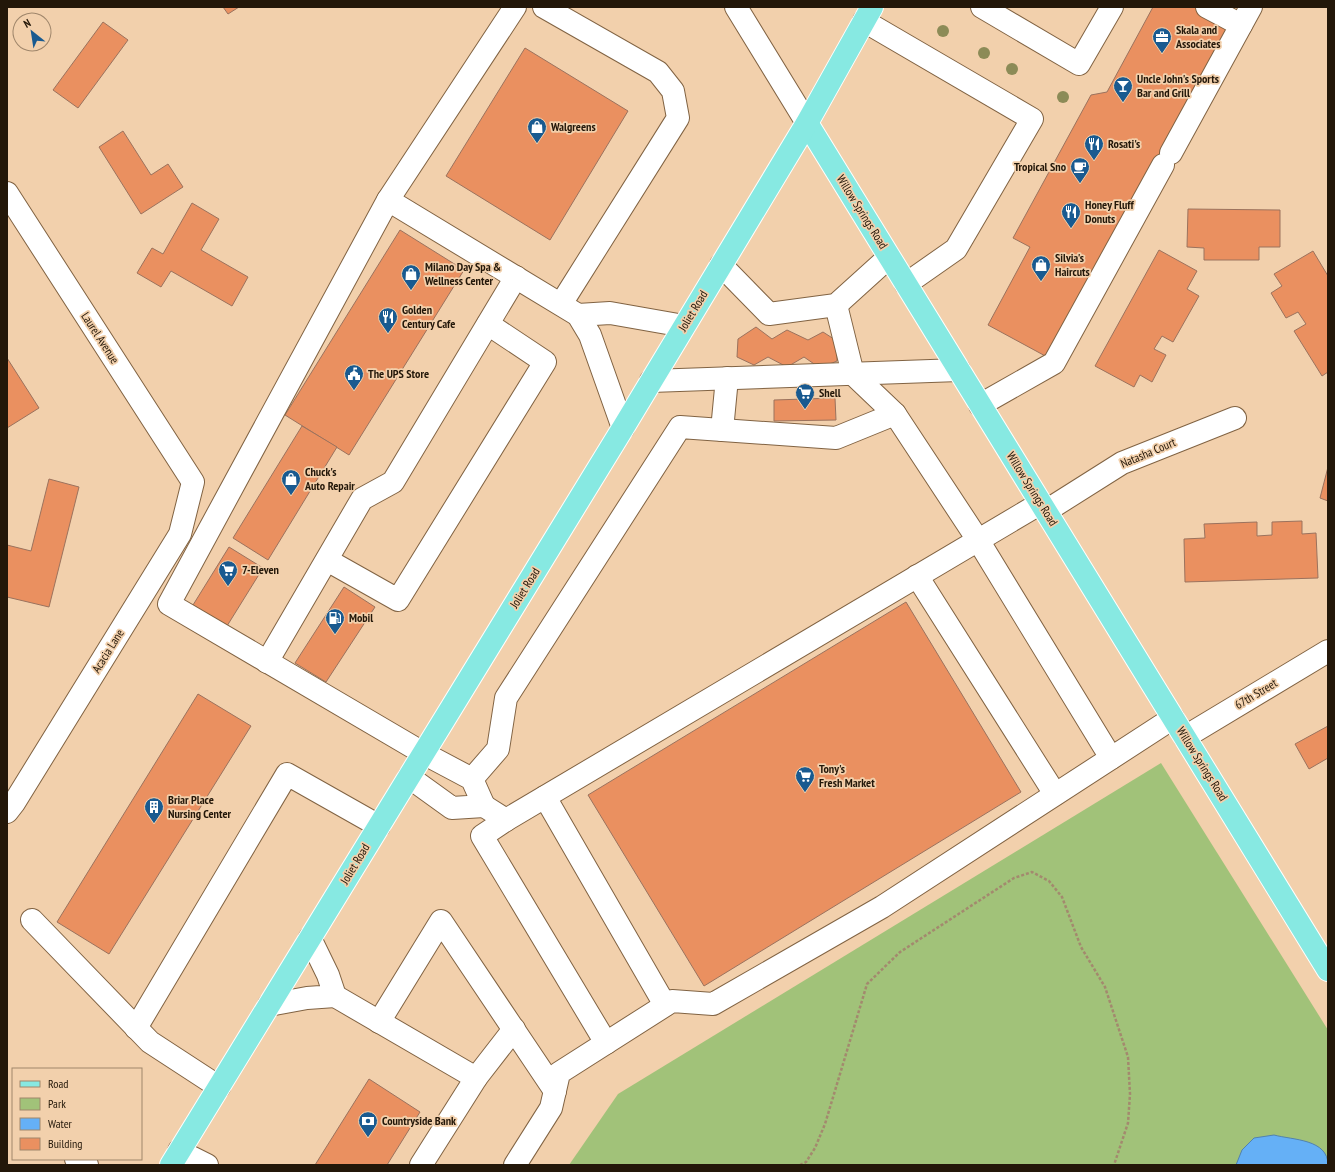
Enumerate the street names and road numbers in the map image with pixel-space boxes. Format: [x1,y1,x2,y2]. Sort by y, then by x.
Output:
street label: Willow Springs Road [834,172,891,252]
street label: Joliet Road [674,288,711,335]
street label: Laurel Avenue [78,309,123,366]
street label: Natasha Court [1118,434,1178,471]
street label: Willow Springs Road [1004,449,1061,529]
street label: Joliet Road [506,565,543,612]
street label: Acacia Lane [88,626,127,675]
street label: 67th Street [1232,675,1280,712]
street label: Willow Springs Road [1174,724,1231,804]
street label: Joliet Road [336,841,373,888]

